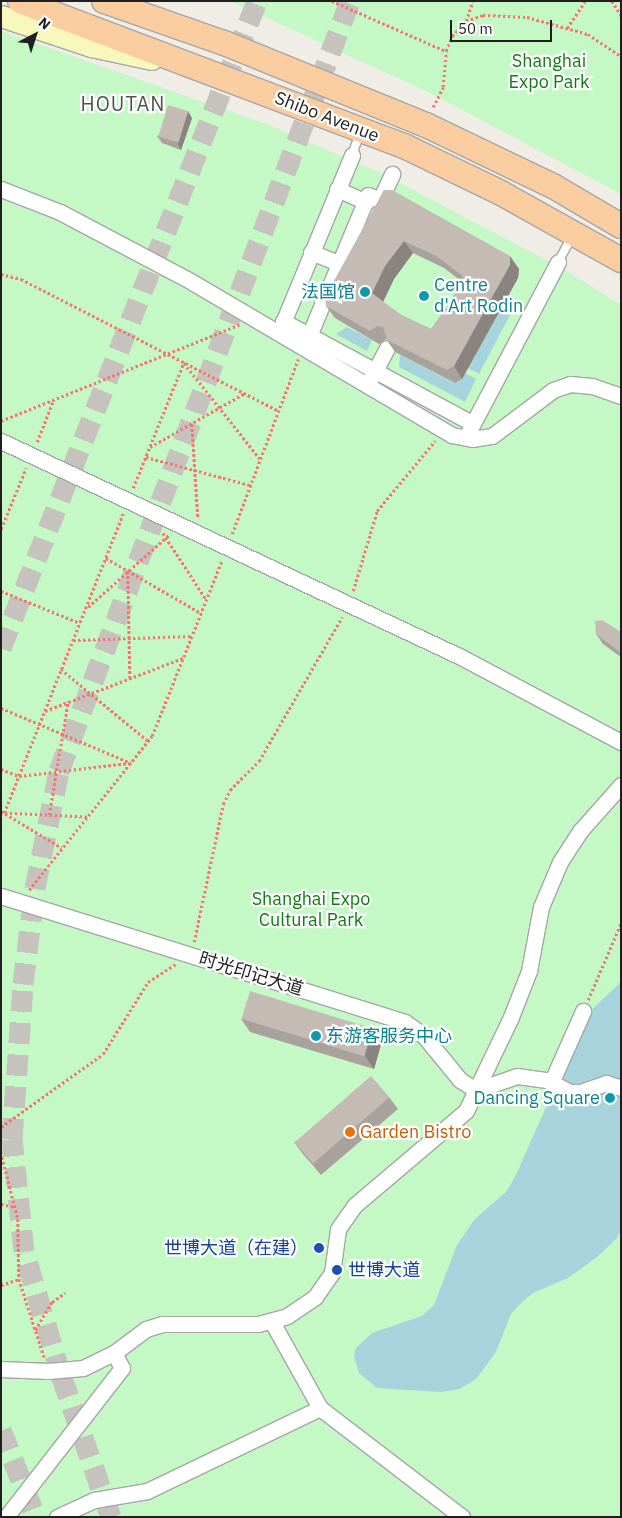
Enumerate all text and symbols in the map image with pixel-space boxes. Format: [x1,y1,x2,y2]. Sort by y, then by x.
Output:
north arrow [10,10,60,60]
scale bar [452,10,554,42]
text: N [35,13,54,34]
text: 50 m [458,19,493,38]
park label: Shanghai Expo Park [509,51,589,94]
street label: Shibo Avenue [272,87,382,147]
district label: HOUTAN [80,91,166,115]
place label: Centre d'Art Rodin [434,275,523,318]
place label: 法国馆 [301,281,355,303]
marker: 法国馆 [359,286,371,298]
marker: Centre d'Art Rodin [418,290,430,302]
park label: Shanghai Expo Cultural Park [252,889,370,932]
street label: 时光印记大道 [196,948,306,1000]
place label: 东游客服务中心 [326,1025,452,1047]
marker: 东游客服务中心 [310,1030,322,1042]
place label: Dancing Square [473,1087,600,1109]
marker: Dancing Square [604,1092,616,1104]
place label: Garden Bistro [360,1121,471,1143]
marker: Garden Bistro [344,1126,356,1138]
place label: 世博大道（在建） [164,1237,308,1259]
marker: 世博大道（在建） [312,1241,326,1255]
place label: 世博大道 [348,1259,420,1281]
marker: 世博大道 [330,1263,344,1277]

